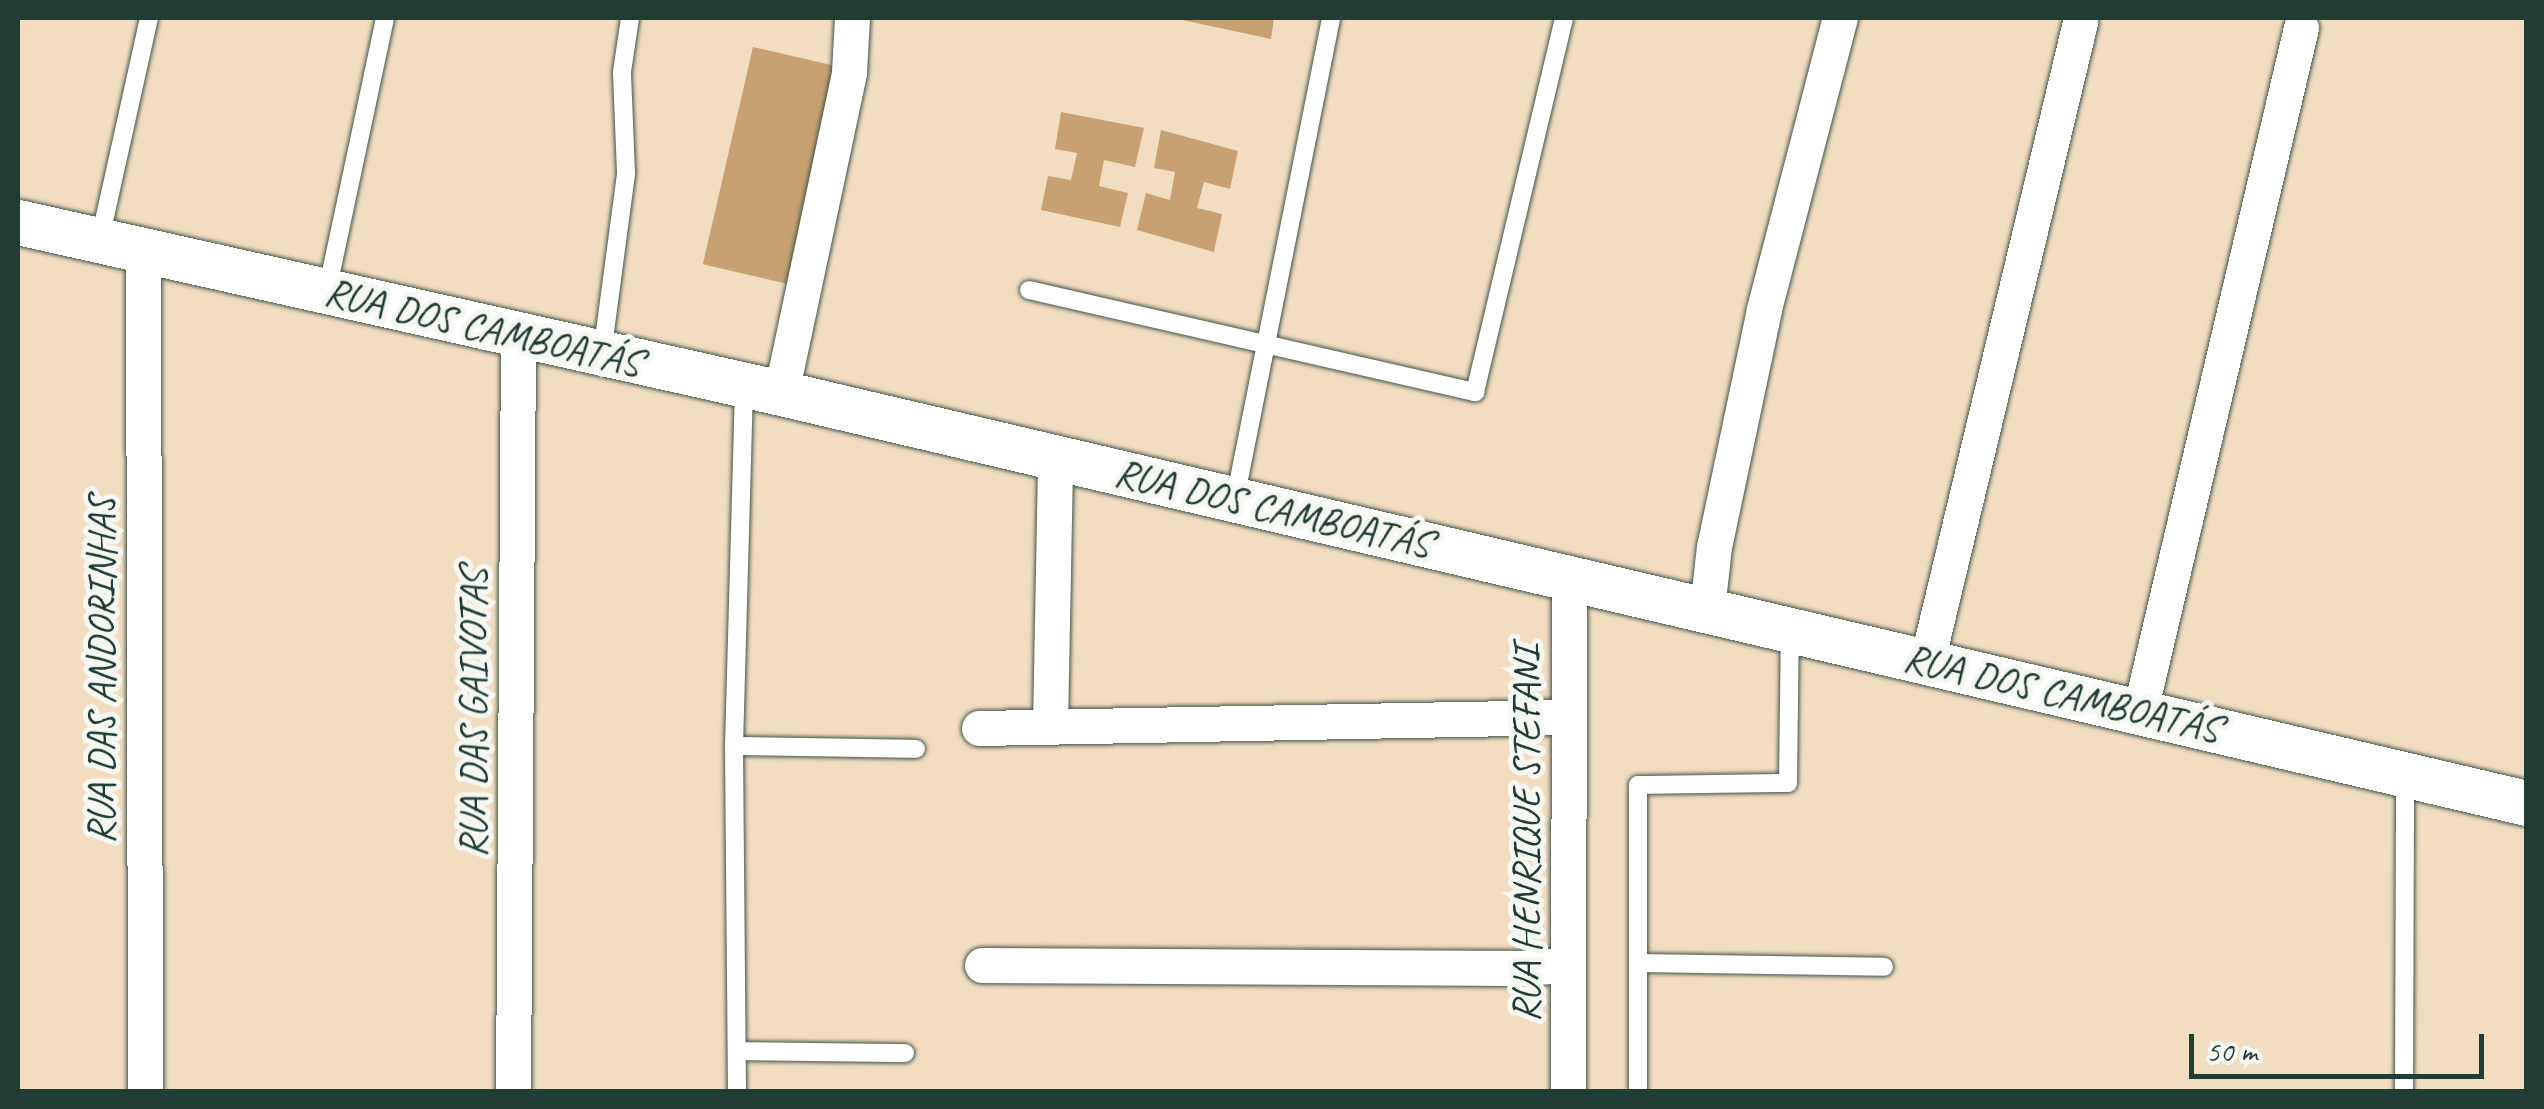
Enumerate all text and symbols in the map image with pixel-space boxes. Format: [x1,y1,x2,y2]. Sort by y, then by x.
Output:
street label: RUA DOS CAMBOATÁS [320,267,646,387]
street label: RUA DOS CAMBOATÁS [1110,448,1436,568]
street label: RUA DAS ANDORINHAS [77,496,125,844]
street label: RUA DAS GAIVOTAS [449,568,497,858]
street label: RUA DOS CAMBOATÁS [1899,633,2225,753]
street label: RUA HENRIQUE STEFANI [1502,645,1550,1023]
scale bar [2194,1014,2489,1076]
text: 50 m [2206,1032,2257,1070]

